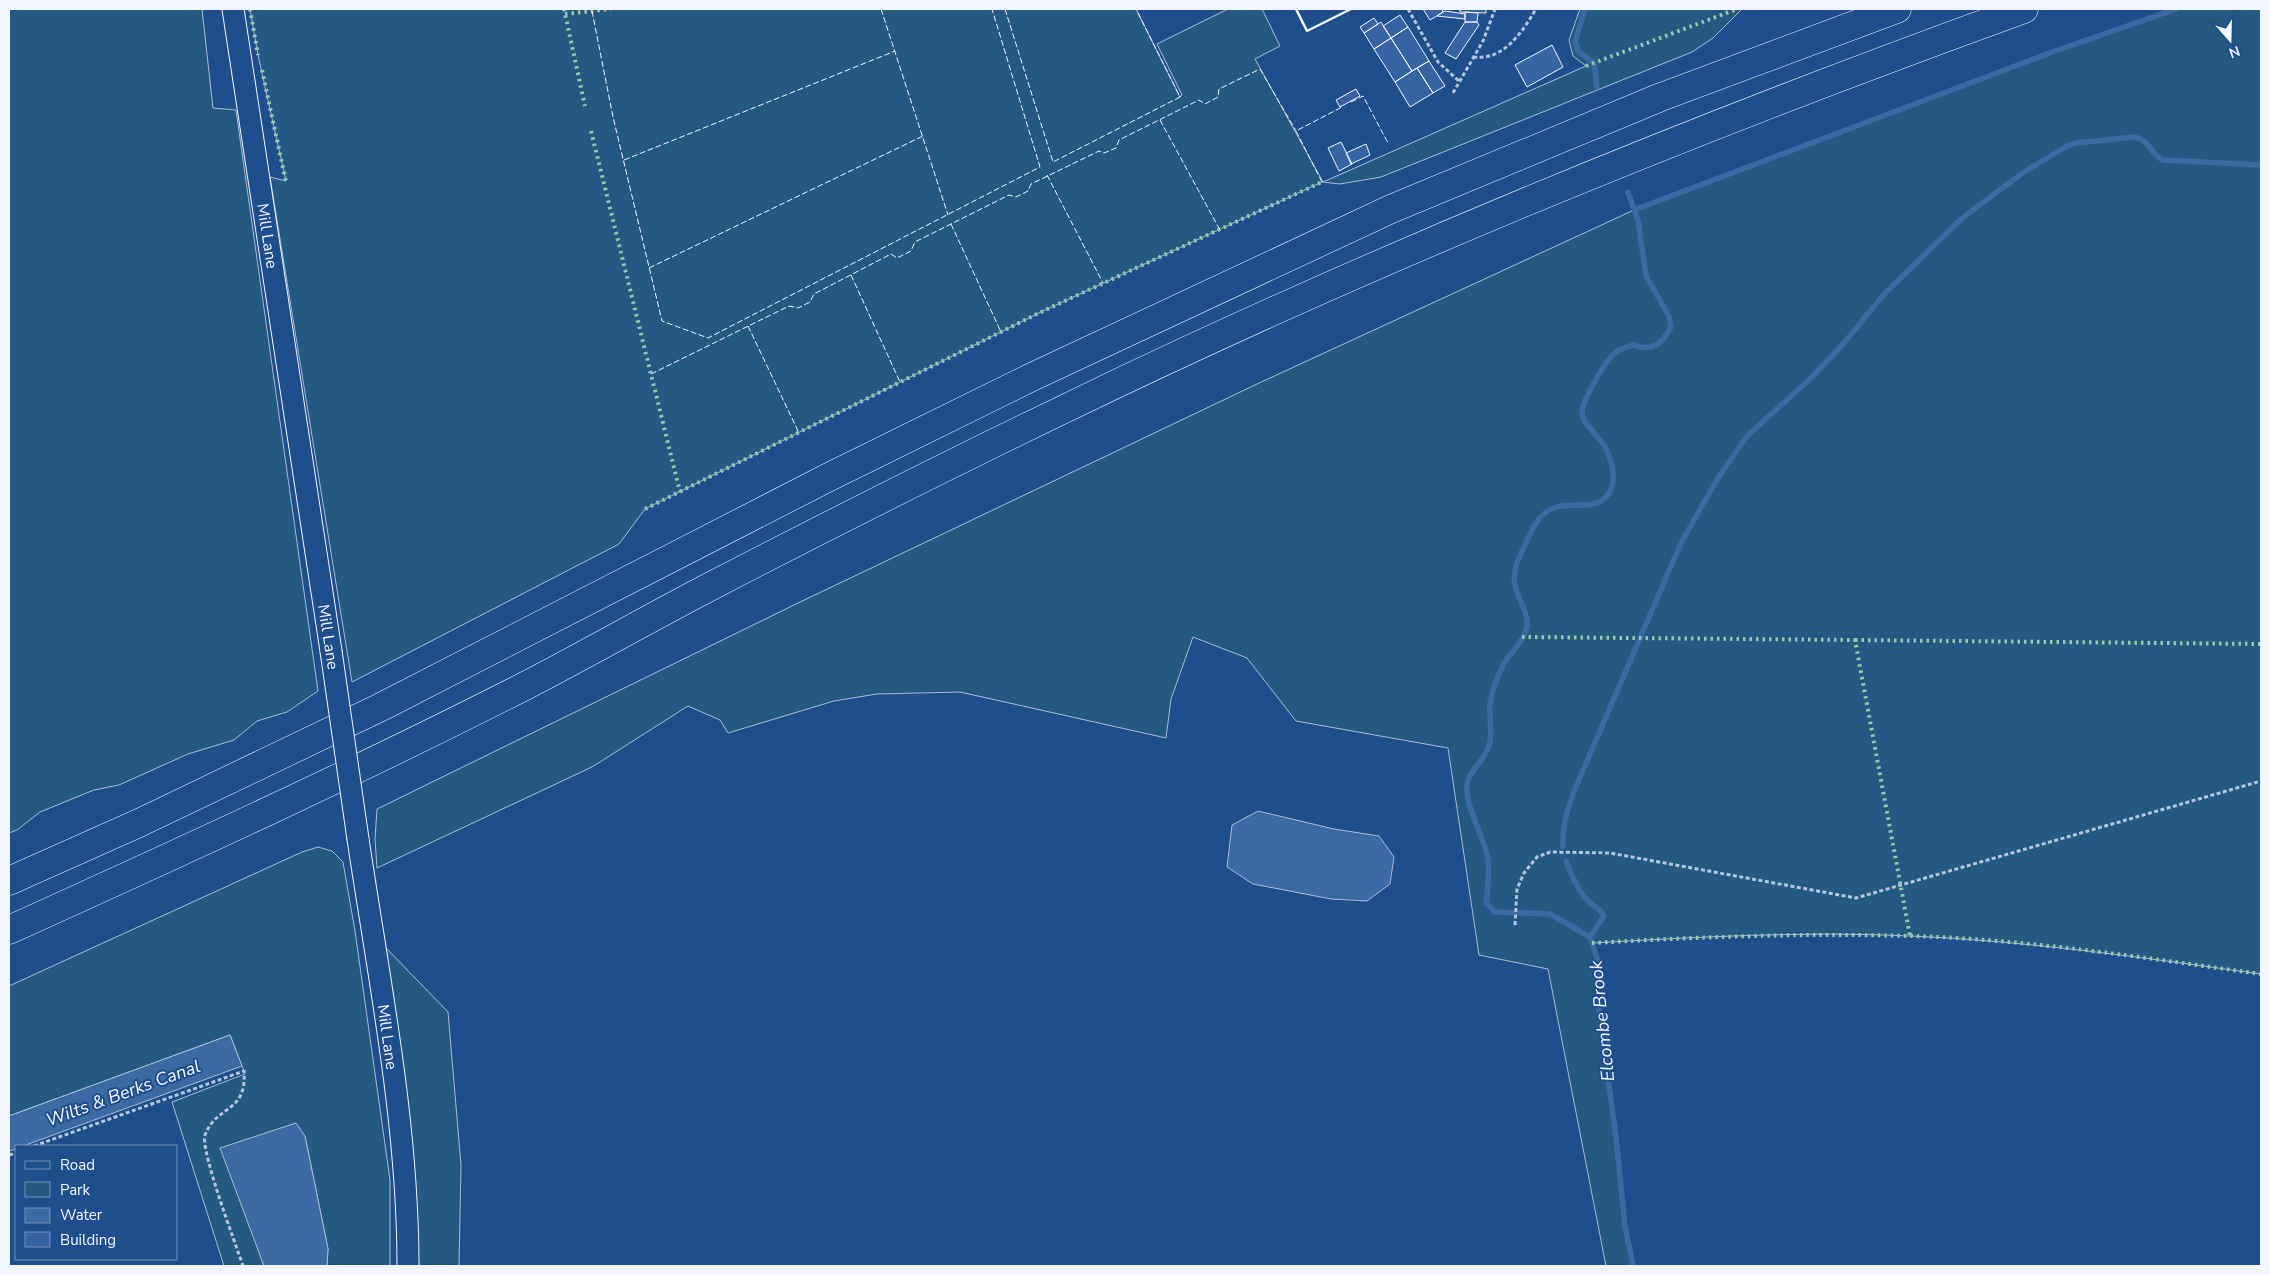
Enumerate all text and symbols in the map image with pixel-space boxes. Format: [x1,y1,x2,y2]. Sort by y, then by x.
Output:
north arrow [2205,15,2255,65]
text: N [2226,41,2242,62]
street label: Mill Lane [251,202,283,270]
street label: Mill Lane [312,603,344,671]
water label: Elcombe Brook [1584,958,1620,1083]
street label: Mill Lane [372,1003,402,1071]
water label: Wilts & Berks Canal [42,1054,204,1132]
legend [15,1145,178,1260]
text: Road [60,1155,95,1175]
text: Park [60,1180,90,1200]
text: Water [60,1205,103,1225]
text: Building [60,1230,116,1250]

